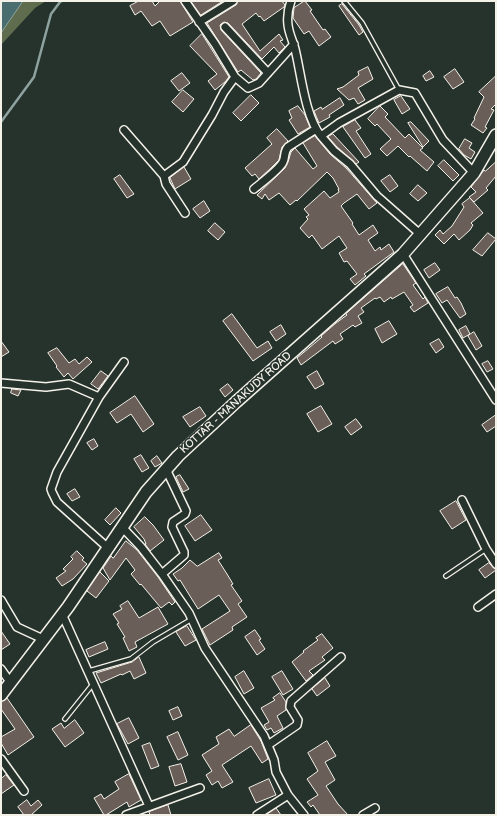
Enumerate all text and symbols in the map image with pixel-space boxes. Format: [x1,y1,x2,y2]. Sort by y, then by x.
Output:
street label: KOTTAR - MANAKUDY ROAD [178,349,294,457]

